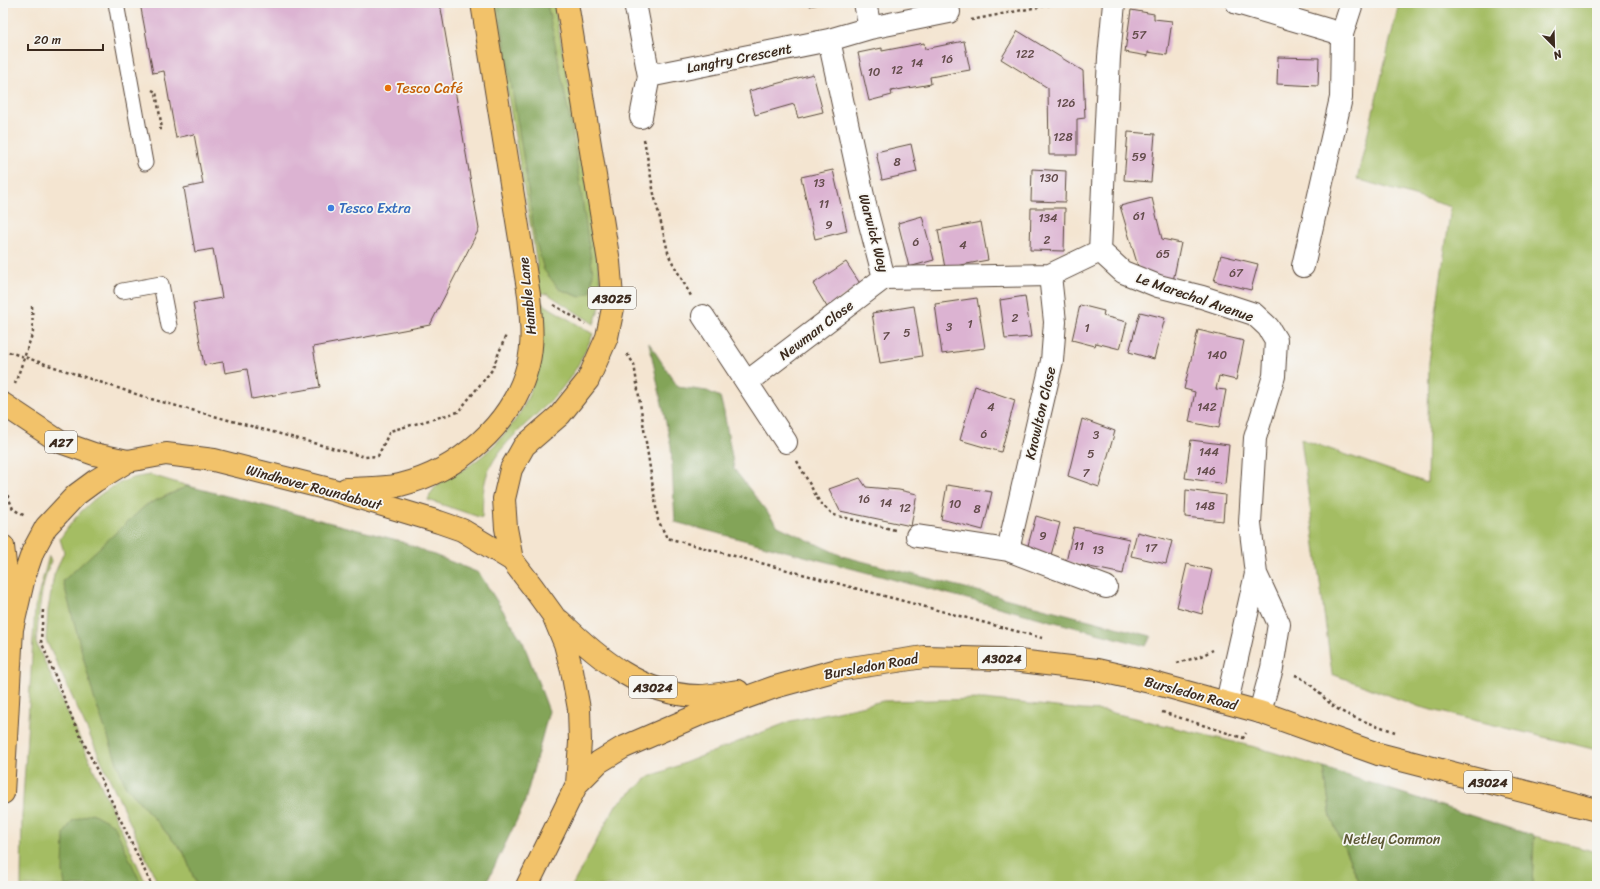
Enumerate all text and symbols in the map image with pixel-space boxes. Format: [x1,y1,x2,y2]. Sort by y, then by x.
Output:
house number: 57 [1132,24,1147,46]
scale bar [28,26,103,52]
north arrow [1534,26,1574,66]
text: 20 m [34,29,61,51]
street label: Langtry Crescent [684,36,794,81]
house number: 122 [1016,43,1035,65]
text: N [1550,44,1566,65]
house number: 16 [941,48,953,70]
house number: 14 [911,52,924,74]
house number: 12 [891,59,903,81]
house number: 10 [868,61,881,83]
place label: Tesco Café [396,76,463,101]
marker: Tesco Café [383,83,393,93]
house number: 126 [1057,92,1076,114]
house number: 128 [1053,126,1073,148]
house number: 59 [1132,146,1146,168]
house number: 8 [893,151,901,173]
house number: 130 [1039,167,1059,189]
house number: 13 [813,172,825,194]
street label: Warwick Way [851,191,896,276]
house number: 11 [819,193,829,215]
place label: Tesco Extra [339,196,411,221]
marker: Tesco Extra [326,203,336,213]
house number: 61 [1133,205,1145,227]
house number: 134 [1038,207,1058,229]
house number: 9 [825,214,833,236]
house number: 2 [1044,229,1051,251]
house number: 6 [913,231,920,253]
house number: 4 [959,234,967,256]
house number: 65 [1156,243,1170,265]
street label: Hamble Lane [511,256,544,336]
house number: 67 [1229,262,1244,284]
street label: Le Marechal Avenue [1133,266,1257,329]
road number: A3025 [588,287,636,309]
street label: Newman Close [773,294,859,367]
house number: 2 [1012,307,1019,329]
house number: 1 [967,313,973,335]
house number: 3 [946,316,953,338]
house number: 1 [1084,317,1090,339]
house number: 5 [903,322,911,344]
house number: 7 [883,325,891,347]
house number: 140 [1207,344,1228,366]
street label: Knowlton Close [1018,364,1063,462]
house number: 4 [987,396,995,418]
house number: 142 [1197,396,1217,418]
house number: 6 [981,423,988,445]
house number: 3 [1093,424,1100,446]
road number: A27 [45,431,77,453]
house number: 144 [1199,441,1220,463]
house number: 5 [1087,443,1095,465]
street label: Windhover Roundabout [243,457,386,518]
house number: 146 [1196,460,1216,482]
house number: 7 [1083,462,1091,484]
house number: 16 [858,488,870,510]
house number: 14 [880,492,893,514]
house number: 10 [949,493,962,515]
house number: 148 [1195,495,1215,517]
house number: 12 [899,497,911,519]
house number: 8 [973,498,981,520]
house number: 9 [1039,525,1047,547]
house number: 11 [1074,535,1084,557]
house number: 17 [1145,537,1158,559]
house number: 13 [1092,539,1104,561]
street label: Bursledon Road [822,646,922,687]
road number: A3024 [978,647,1026,669]
street label: Bursledon Road [1142,669,1242,718]
road number: A3024 [629,676,677,698]
road number: A3024 [1464,771,1512,793]
park label: Netley Common [1344,827,1441,852]

